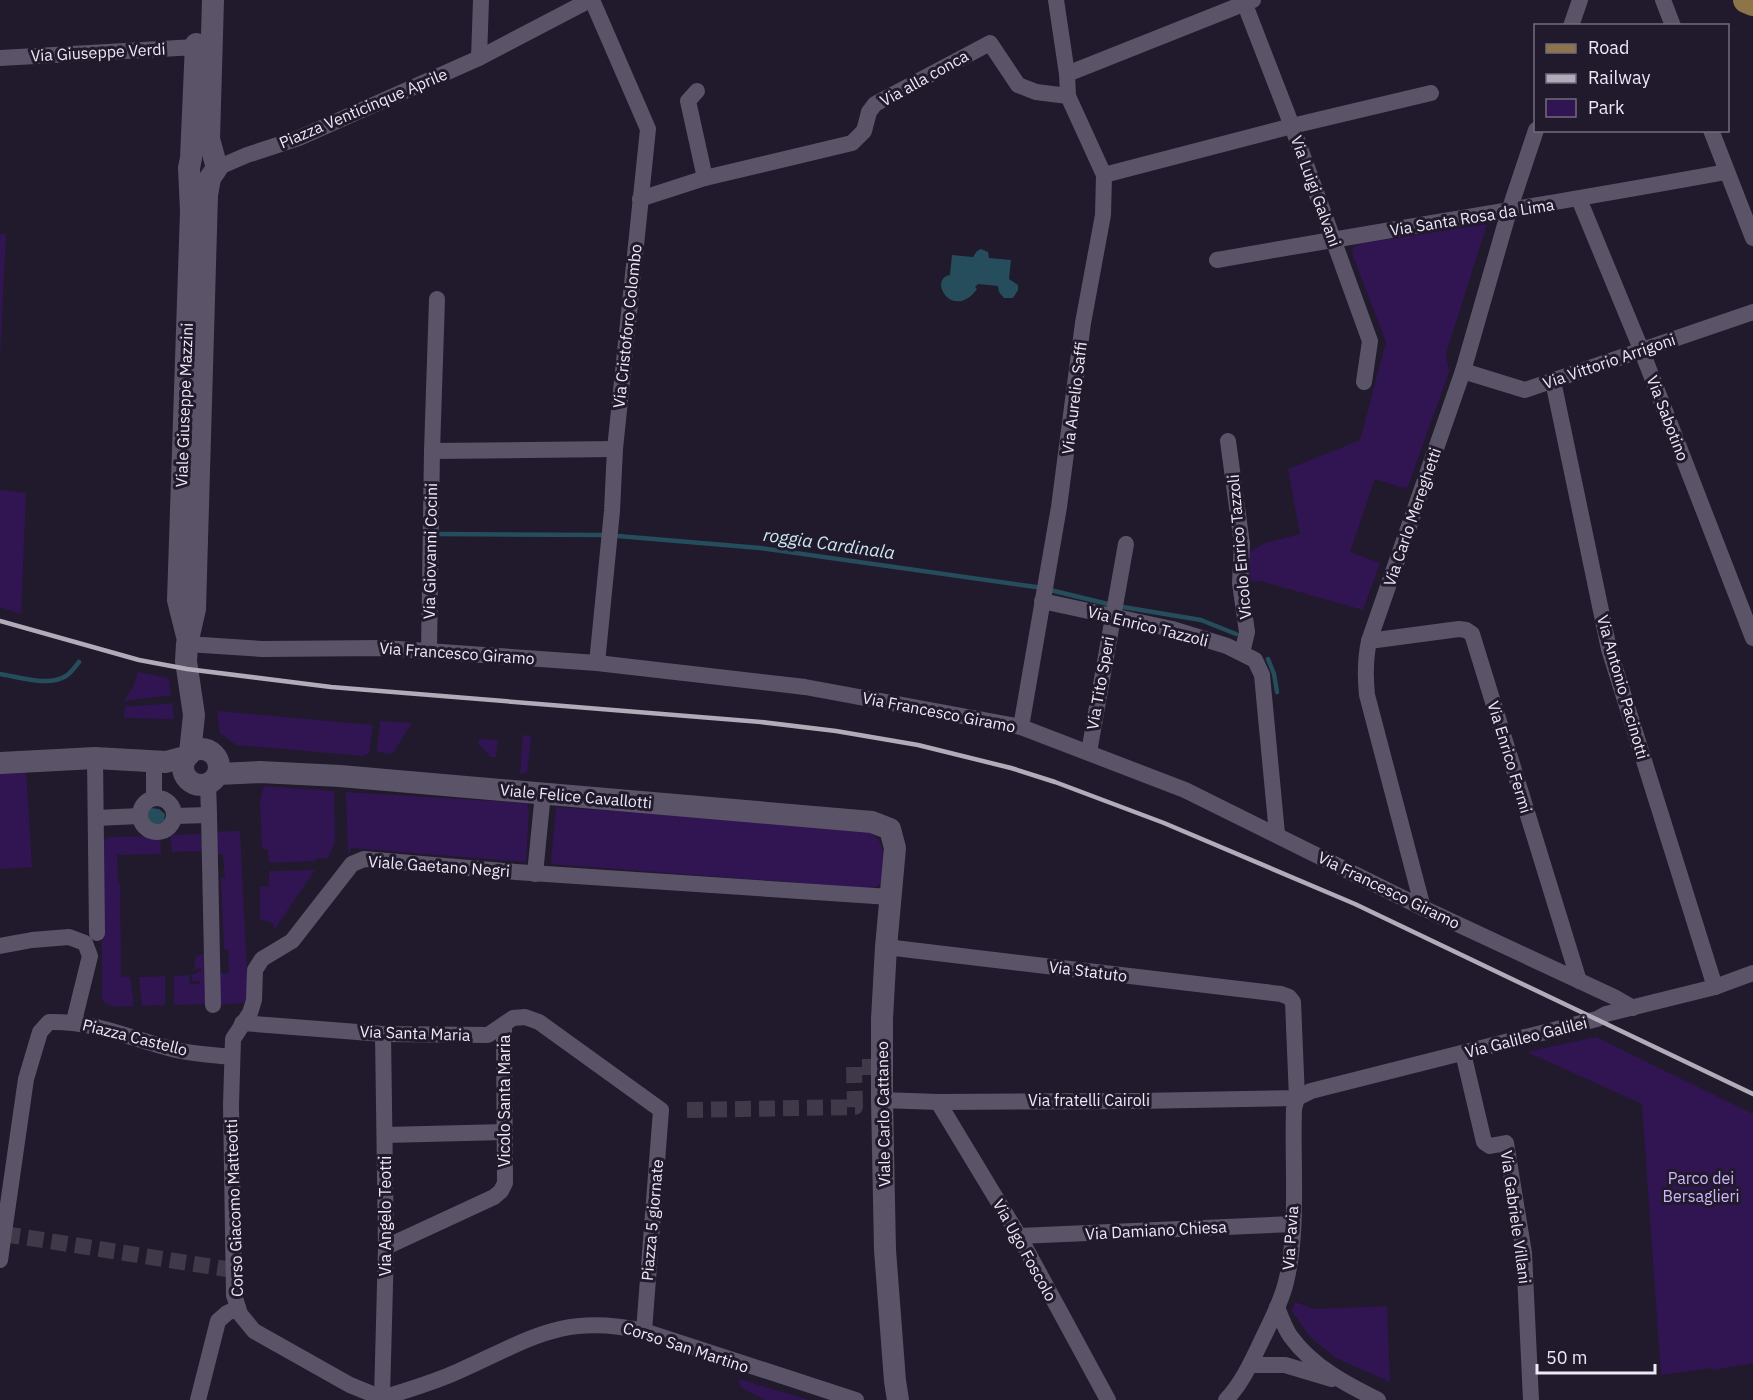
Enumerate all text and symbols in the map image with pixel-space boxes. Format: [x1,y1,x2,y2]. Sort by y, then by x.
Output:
legend [1534,24,1729,132]
text: Road [1588,36,1629,59]
street label: Via Giuseppe Verdi [30,38,166,66]
street label: Via alla conca [876,45,972,111]
street label: Piazza Venticinque Aprile [276,63,450,153]
text: Railway [1588,66,1650,89]
text: Park [1588,96,1625,119]
street label: Via Luigi Galvani [1287,133,1345,249]
street label: Via Santa Rosa da Lima [1388,194,1556,240]
street label: Via Cristoforo Colombo [608,243,646,409]
street label: Viale Giuseppe Mazzini [171,322,197,488]
street label: Via Vittorio Arrigoni [1540,329,1678,393]
street label: Via Aurelio Saffi [1057,341,1091,455]
street label: Via Sabotino [1643,372,1693,464]
street label: Via Carlo Mereghetti [1379,445,1445,589]
street label: Vicolo Enrico Tazzoli [1223,474,1255,620]
street label: Via Giovanni Cocini [419,483,441,619]
water label: roggia Cardinala [762,523,896,564]
street label: Via Enrico Tazzoli [1086,601,1210,651]
street label: Via Antonio Pacinotti [1593,613,1653,761]
street label: Via Tito Speri [1082,635,1118,731]
street label: Via Francesco Giramo [379,638,535,668]
street label: Via Francesco Giramo [861,687,1017,737]
street label: Via Enrico Fermi [1483,699,1537,815]
street label: Viale Felice Cavallotti [499,779,653,813]
street label: Via Francesco Giramo [1315,847,1463,933]
street label: Viale Gaetano Negri [367,851,511,881]
street label: Via Statuto [1048,956,1128,986]
street label: Via Galileo Galilei [1463,1012,1589,1062]
street label: Piazza Castello [80,1014,190,1060]
street label: Via Santa Maria [359,1021,471,1045]
street label: Vicolo Santa Maria [494,1034,514,1167]
street label: Viale Carlo Cattaneo [872,1041,894,1187]
street label: Via fratelli Cairoli [1028,1090,1150,1110]
street label: Corso Giacomo Matteotti [221,1119,247,1297]
street label: Via Gabriele Villani [1497,1149,1535,1285]
street label: Via Angelo Teotti [375,1156,395,1276]
street label: Piazza 5 giornate [637,1158,667,1282]
park label: Parco dei Bersaglieri [1663,1168,1739,1206]
street label: Via Ugo Foscolo [989,1196,1061,1304]
street label: Via Pavia [1278,1205,1302,1271]
street label: Via Damiano Chiesa [1085,1216,1228,1244]
street label: Corso San Martino [621,1317,751,1377]
scale bar [1537,1337,1656,1375]
text: 50 m [1546,1346,1588,1369]

